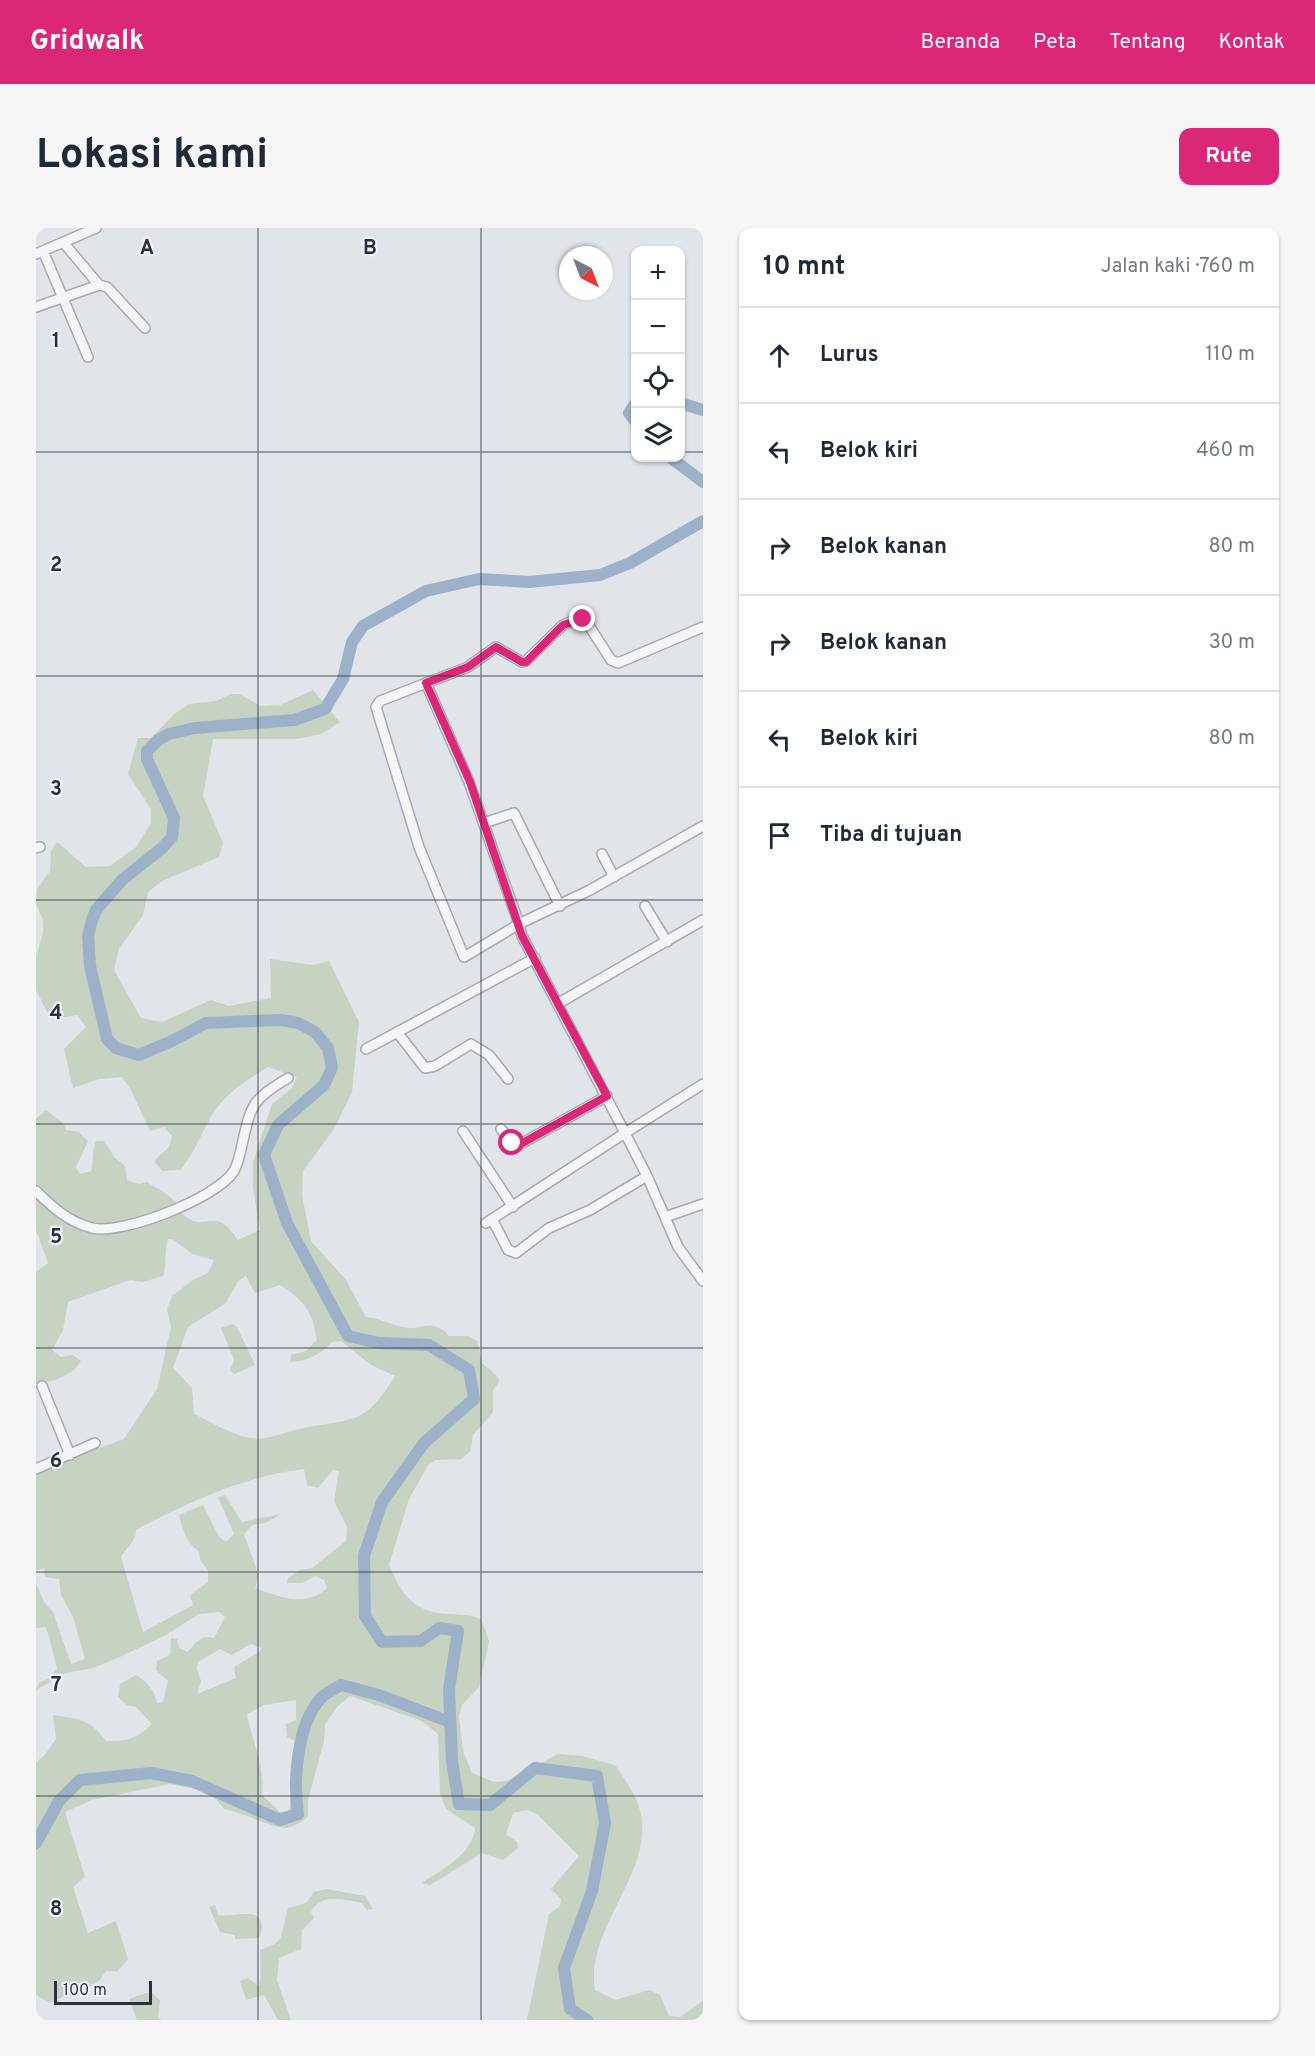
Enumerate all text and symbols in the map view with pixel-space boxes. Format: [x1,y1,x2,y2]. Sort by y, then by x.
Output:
text: Gridwalk [30,24,145,60]
text: Beranda [921,29,1000,56]
text: Peta [1033,29,1076,56]
text: Tentang [1109,29,1186,56]
text: Kontak [1219,29,1285,56]
button: Rute [1179,128,1279,185]
text: Lokasi kami [36,130,268,183]
text: A [140,236,154,262]
text: B [363,236,377,262]
north arrow [559,246,613,300]
map controls [631,246,685,462]
button: + [631,246,685,300]
text: 10 mnt [763,251,845,284]
text: Jalan kaki · 760 m [1101,254,1255,280]
button: − [631,300,685,354]
text: 1 [52,329,60,355]
icon: ahead [763,339,796,372]
text: Lurus [820,342,879,369]
text: 110 m [1206,342,1255,368]
button: locate [631,354,685,408]
button: layers [631,408,685,462]
icon: left [763,435,796,468]
text: Belok kiri [820,438,918,465]
text: 460 m [1196,438,1255,464]
icon: right [763,531,796,564]
text: Belok kanan [820,534,947,561]
text: 80 m [1209,534,1255,560]
text: 2 [50,553,62,579]
route end [569,605,595,631]
icon: right [763,627,796,660]
text: Belok kanan [820,630,947,657]
text: 30 m [1209,630,1255,656]
icon: left [763,723,796,756]
text: Belok kiri [820,726,918,753]
text: 80 m [1209,726,1255,752]
text: 3 [50,777,62,803]
icon: arrive [763,819,796,852]
text: Tiba di tujuan [820,822,962,849]
text: 4 [50,1001,62,1027]
route start [498,1129,524,1155]
text: 5 [50,1225,62,1251]
text: 6 [50,1449,62,1475]
text: 7 [51,1673,61,1699]
text: 8 [50,1897,62,1923]
scale bar [54,1978,152,2006]
text: 100 m [63,1981,107,2001]

